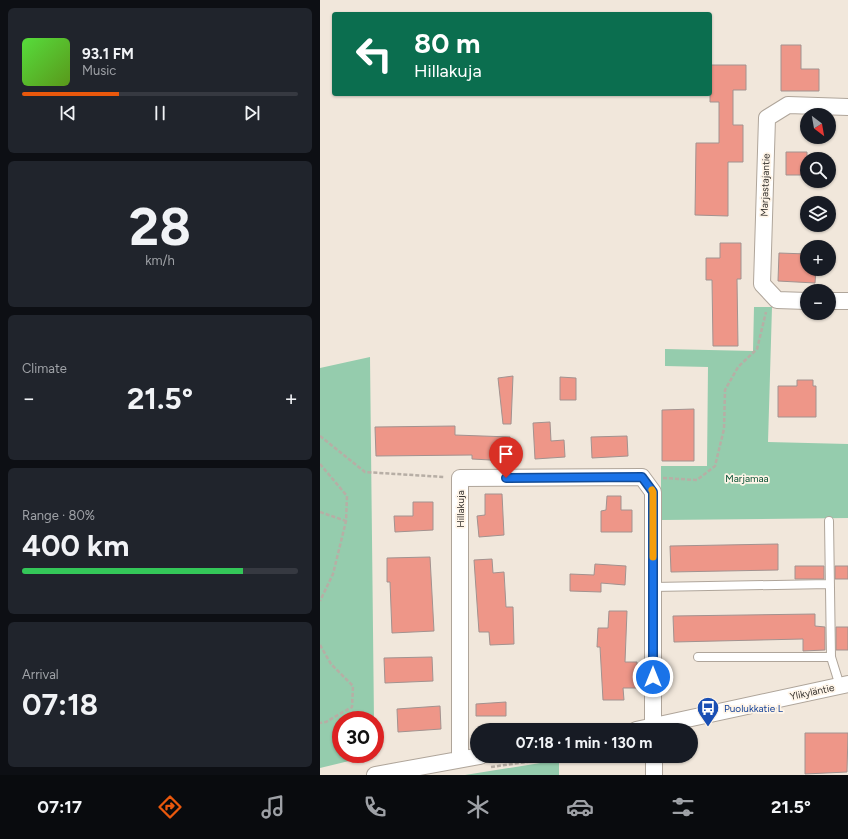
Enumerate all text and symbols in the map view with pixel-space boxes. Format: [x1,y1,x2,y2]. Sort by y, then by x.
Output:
text: 80 m [414,26,480,60]
icon: left [348,28,400,80]
text: 93.1 FM [82,45,134,63]
text: Hillakuja [414,60,482,82]
text: Music [82,63,116,78]
icon: previous [57,102,79,124]
icon: pause [149,102,171,124]
icon: next [241,102,263,124]
north arrow [800,108,836,144]
map controls [800,108,836,320]
button: search [800,152,836,188]
street label: Marjastajantie [757,153,773,217]
text: 28 [129,196,191,258]
button: layers [800,196,836,232]
button: + [800,240,836,276]
text: km/h [145,253,175,268]
button: − [800,284,836,320]
text: Climate [22,361,67,376]
text: 21.5° [127,380,193,417]
text: − [22,385,36,412]
text: + [284,385,298,412]
pin [489,437,523,478]
icon: arrive [495,443,517,465]
park label: Marjamaa [725,472,769,485]
street label: Hillakuja [454,490,467,528]
text: Range · 80% [22,508,95,523]
text: 400 km [22,527,129,564]
position arrow [632,656,674,698]
text: Arrival [22,667,59,682]
street label: Ylikyläntie [789,681,836,703]
text: 07:18 [22,686,98,723]
bus stop icon: Puolukkatie L [695,695,721,728]
place label: Puolukkatie L [724,702,784,715]
speed limit sign: 30 [332,711,384,763]
text: 07:18 · 1 min · 130 m [516,734,652,752]
icon: directions [156,793,184,821]
icon: music [259,793,287,821]
icon: phone [361,793,389,821]
icon: climate [464,793,492,821]
icon: car [566,793,594,821]
icon: filters [669,793,697,821]
text: 07:17 [37,796,82,818]
text: 21.5° [771,796,811,818]

